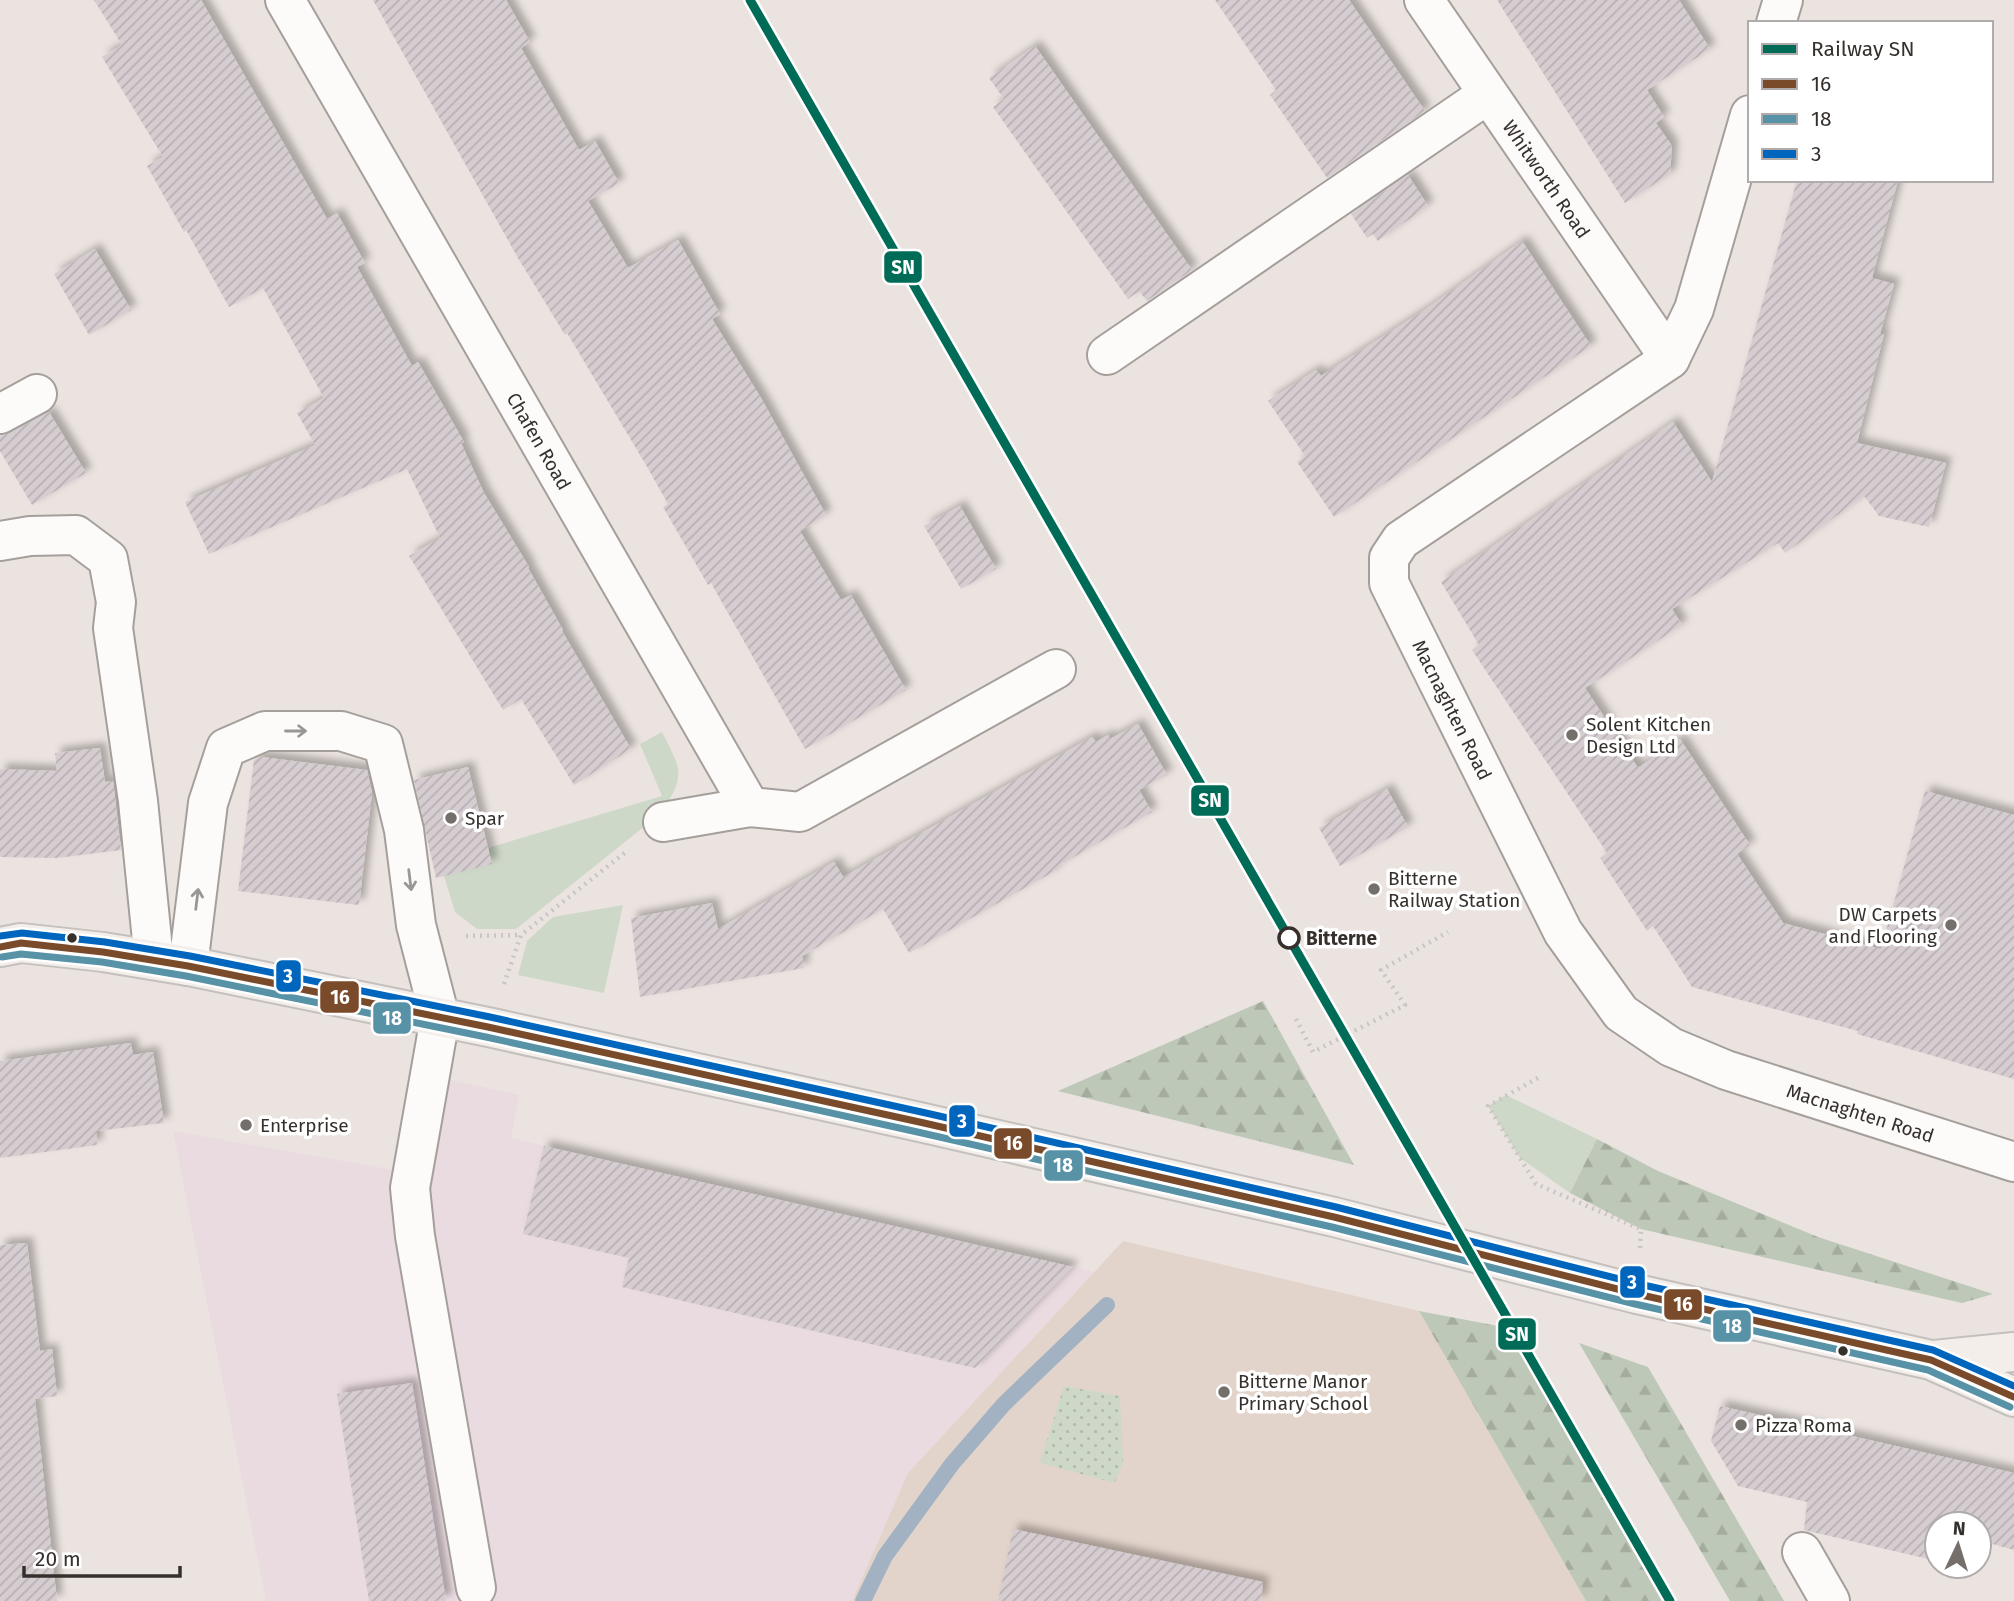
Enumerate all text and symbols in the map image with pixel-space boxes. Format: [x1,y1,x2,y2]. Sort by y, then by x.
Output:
legend [1748,21,1993,182]
text: Railway SN [1811,36,1915,62]
text: 16 [1811,71,1831,97]
text: 18 [1811,106,1832,132]
street label: Whitworth Road [1498,116,1595,242]
text: 3 [1811,141,1821,167]
line badge: SN [883,250,923,284]
text: SN [891,256,915,279]
street label: Chafen Road [502,388,576,494]
street label: Macnaghten Road [1408,636,1497,784]
place label: Solent Kitchen Design Ltd [1586,713,1711,758]
one-way arrow [284,724,307,738]
marker: Solent Kitchen Design Ltd [1564,727,1580,743]
line badge: SN [1190,784,1230,817]
text: SN [1198,789,1222,812]
place label: Spar [465,807,505,830]
marker: Spar [443,810,459,826]
place label: Bitterne Railway Station [1388,867,1520,912]
one-way arrow [403,868,416,890]
marker: Bitterne Railway Station [1366,881,1382,897]
one-way arrow [191,888,204,911]
place label: DW Carpets and Flooring [1829,903,1937,948]
marker: DW Carpets and Flooring [1943,917,1959,933]
marker: Bitterne [1278,927,1300,949]
place label: Bitterne [1306,927,1377,950]
unlabelled marker [65,931,79,945]
line badge: 3 [275,959,302,993]
text: 3 [282,965,293,988]
line badge: 16 [319,980,360,1014]
text: 16 [330,986,350,1009]
line badge: 18 [372,1001,412,1035]
text: 18 [382,1007,402,1030]
street label: Macnaghten Road [1784,1079,1937,1147]
line badge: 3 [948,1104,976,1138]
text: 3 [956,1110,967,1133]
place label: Enterprise [260,1114,349,1137]
marker: Enterprise [238,1117,254,1133]
line badge: 16 [993,1127,1033,1160]
text: 16 [1003,1132,1023,1155]
line badge: 18 [1043,1149,1084,1182]
text: 18 [1053,1154,1073,1177]
line badge: 3 [1619,1265,1646,1299]
text: 3 [1626,1271,1637,1294]
line badge: 16 [1663,1288,1703,1321]
text: 16 [1673,1293,1693,1316]
line badge: 18 [1712,1309,1752,1343]
text: 18 [1722,1315,1742,1338]
line badge: SN [1497,1317,1537,1351]
text: SN [1505,1323,1529,1346]
unlabelled marker [1836,1344,1850,1358]
place label: Bitterne Manor Primary School [1238,1370,1368,1415]
marker: Bitterne Manor Primary School [1216,1384,1232,1400]
place label: Pizza Roma [1755,1414,1852,1437]
marker: Pizza Roma [1733,1417,1749,1433]
north arrow [1923,1510,1993,1580]
text: N [1952,1517,1966,1540]
scale bar [24,1534,180,1578]
text: 20 m [35,1546,81,1572]

